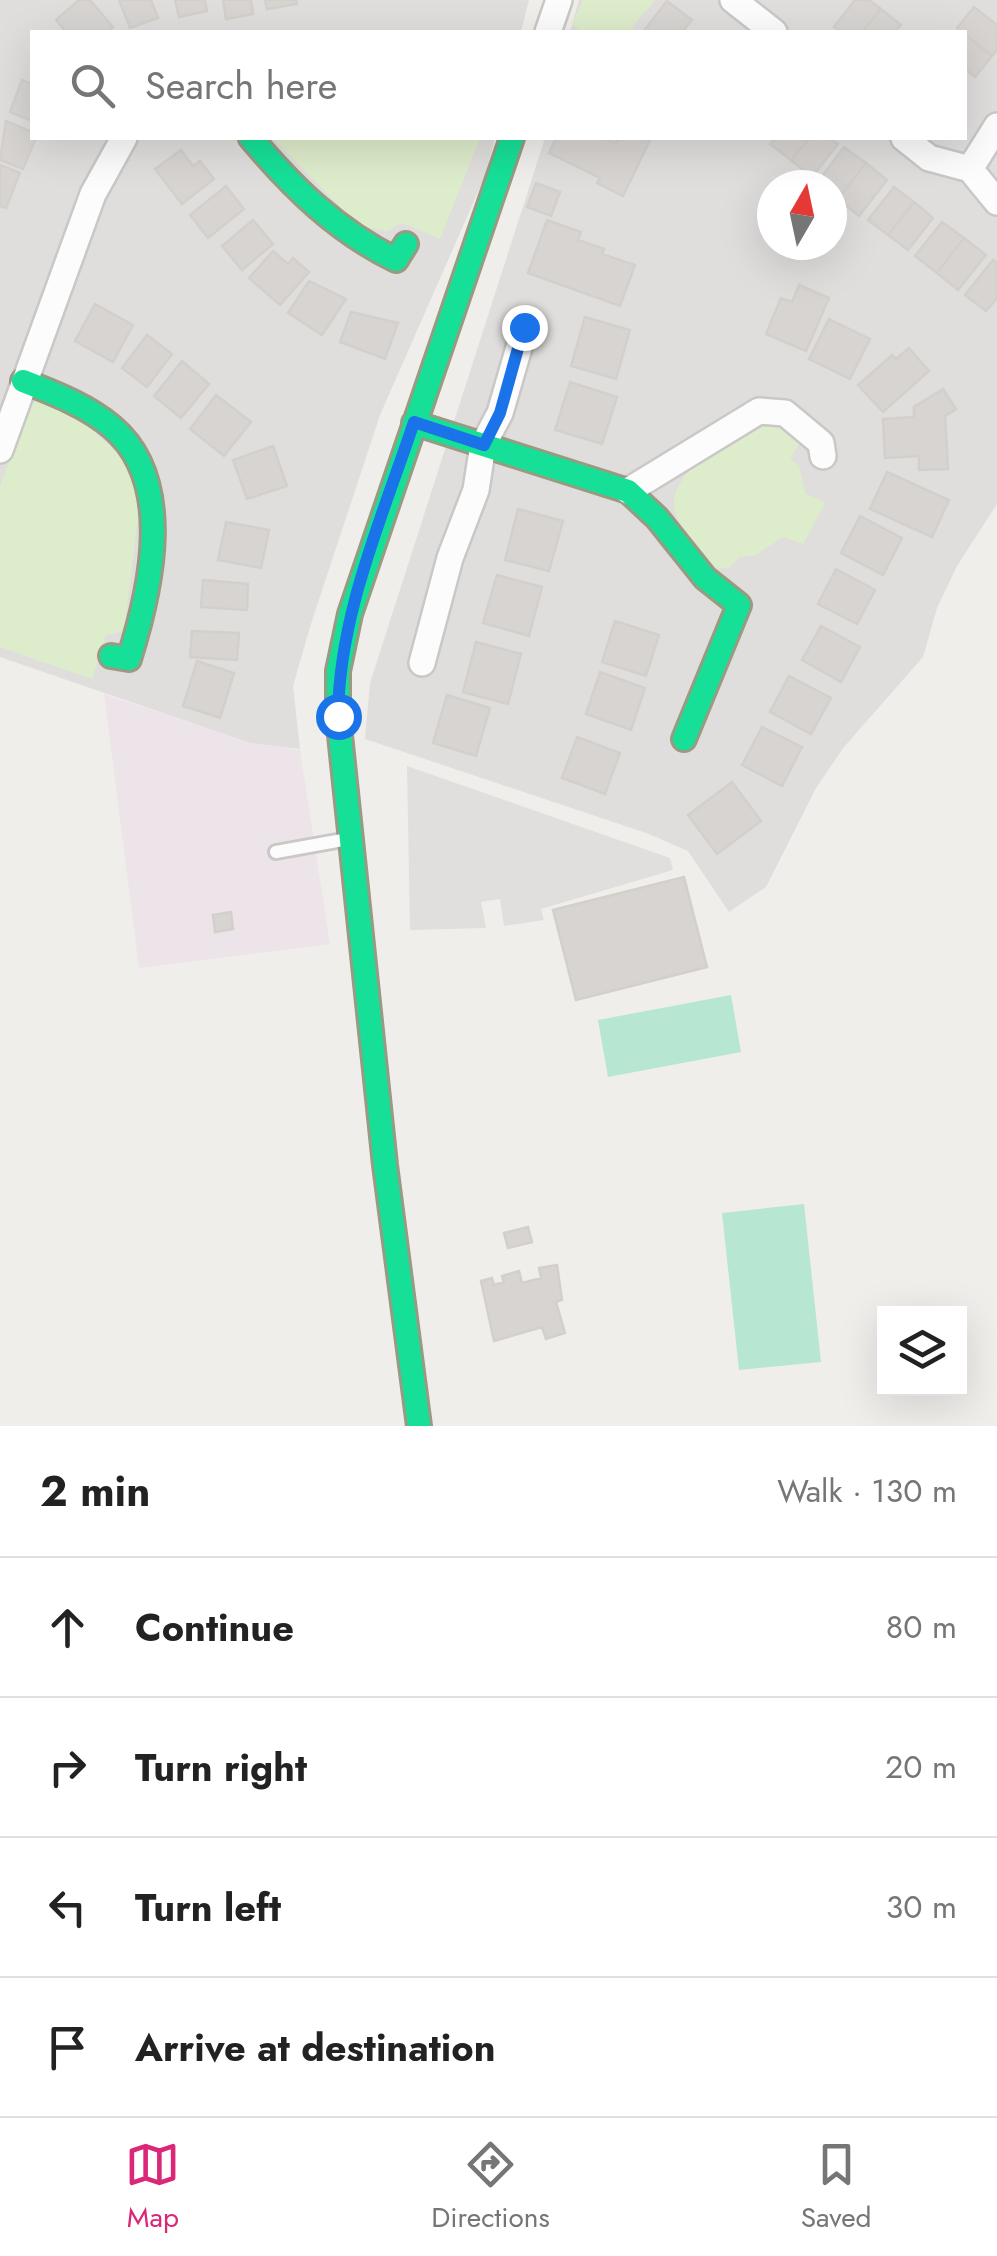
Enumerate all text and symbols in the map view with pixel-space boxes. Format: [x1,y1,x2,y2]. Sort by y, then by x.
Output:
search box [30,30,967,140]
icon: search [65,58,120,113]
text: Search here [145,58,337,113]
north arrow [757,170,847,260]
route end [502,305,548,351]
route start [316,694,362,740]
map controls [877,1306,967,1396]
button: layers [877,1306,967,1396]
text: 2 min [40,1461,150,1522]
text: Walk · 130 m [777,1468,957,1514]
icon: ahead [40,1600,95,1655]
text: Continue [135,1600,294,1655]
text: 80 m [886,1604,957,1650]
icon: right [40,1740,95,1795]
text: Turn right [135,1740,307,1795]
text: 20 m [885,1744,957,1790]
icon: left [40,1880,95,1935]
text: Turn left [135,1880,281,1935]
text: 30 m [886,1884,957,1930]
icon: arrive [40,2020,95,2075]
text: Arrive at destination [135,2020,496,2075]
tab: Map [125,2137,180,2238]
tab: Directions [431,2137,550,2238]
tab: Saved [801,2137,872,2238]

